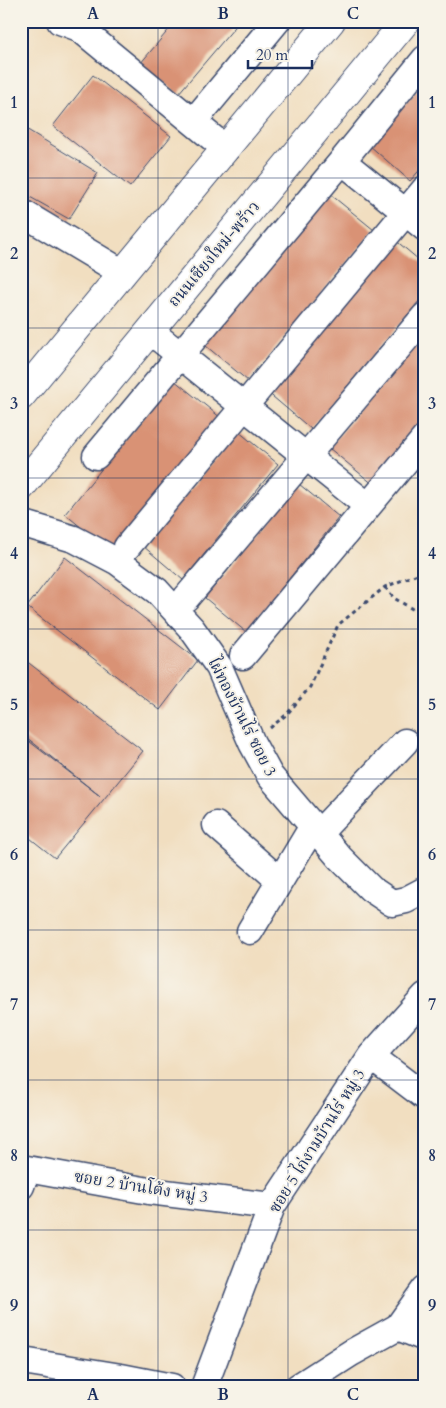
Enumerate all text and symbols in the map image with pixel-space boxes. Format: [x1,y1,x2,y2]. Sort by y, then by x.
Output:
text: A [87,3,99,25]
text: B [217,3,229,25]
text: C [347,3,359,25]
scale bar [248,38,312,70]
text: 20 m [256,45,288,65]
text: 1 [10,92,18,114]
text: 1 [428,92,436,114]
street label: ถนนเชียงใหม่-พร้าว [163,196,265,312]
text: 2 [10,243,18,265]
text: 2 [428,243,436,265]
text: 3 [10,393,18,415]
text: 3 [428,393,436,415]
text: 4 [10,543,18,565]
text: 4 [428,543,436,565]
street label: ไผ่ทองบ้านไร่ ซอย 3 [202,653,282,780]
text: 5 [10,694,18,716]
text: 5 [428,694,436,716]
text: 6 [10,844,18,866]
text: 6 [428,844,436,866]
text: 7 [10,994,18,1016]
text: 7 [428,994,436,1016]
street label: ซอย 5 ไก่งามบ้านไร่ หมู่ 3 [264,1065,370,1217]
text: 8 [10,1145,18,1167]
text: 8 [428,1145,436,1167]
street label: ซอย 2 บ้านโต้ง หมู่ 3 [72,1166,210,1208]
text: 9 [10,1295,18,1317]
text: 9 [428,1295,436,1317]
text: A [87,1384,99,1406]
text: B [217,1384,229,1406]
text: C [347,1384,359,1406]

